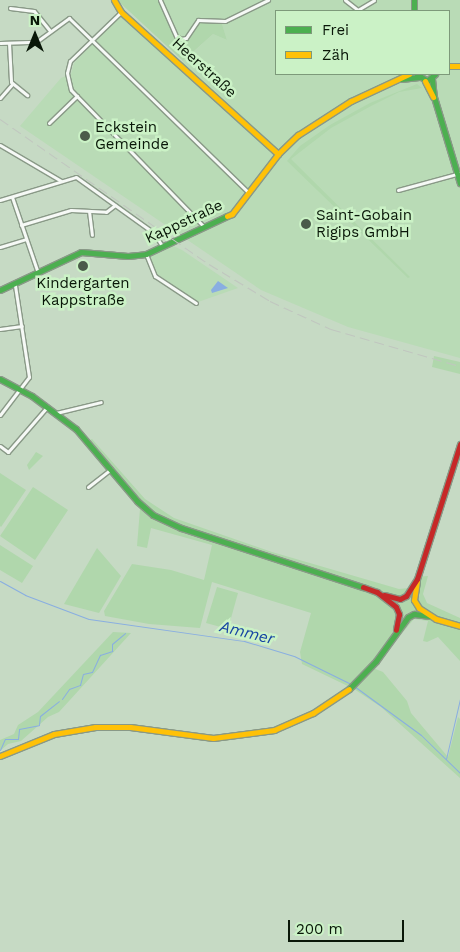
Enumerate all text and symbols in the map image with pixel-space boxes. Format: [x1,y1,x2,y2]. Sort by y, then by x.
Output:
north arrow [10,10,60,60]
legend [275,10,450,75]
text: N [30,12,40,28]
text: Frei [322,21,349,39]
street label: Heerstraße [168,34,240,102]
text: Zäh [322,46,349,64]
place label: Eckstein Gemeinde [95,118,169,153]
marker: Eckstein Gemeinde [79,130,91,142]
street label: Kappstraße [142,196,226,248]
place label: Saint-Gobain Rigips GmbH [316,206,412,241]
marker: Saint-Gobain Rigips GmbH [300,218,312,230]
marker: Kindergarten Kappstraße [77,260,89,272]
place label: Kindergarten Kappstraße [36,274,130,309]
water label: Ammer [218,617,276,649]
scale bar [290,910,406,942]
text: 200 m [296,920,343,938]

